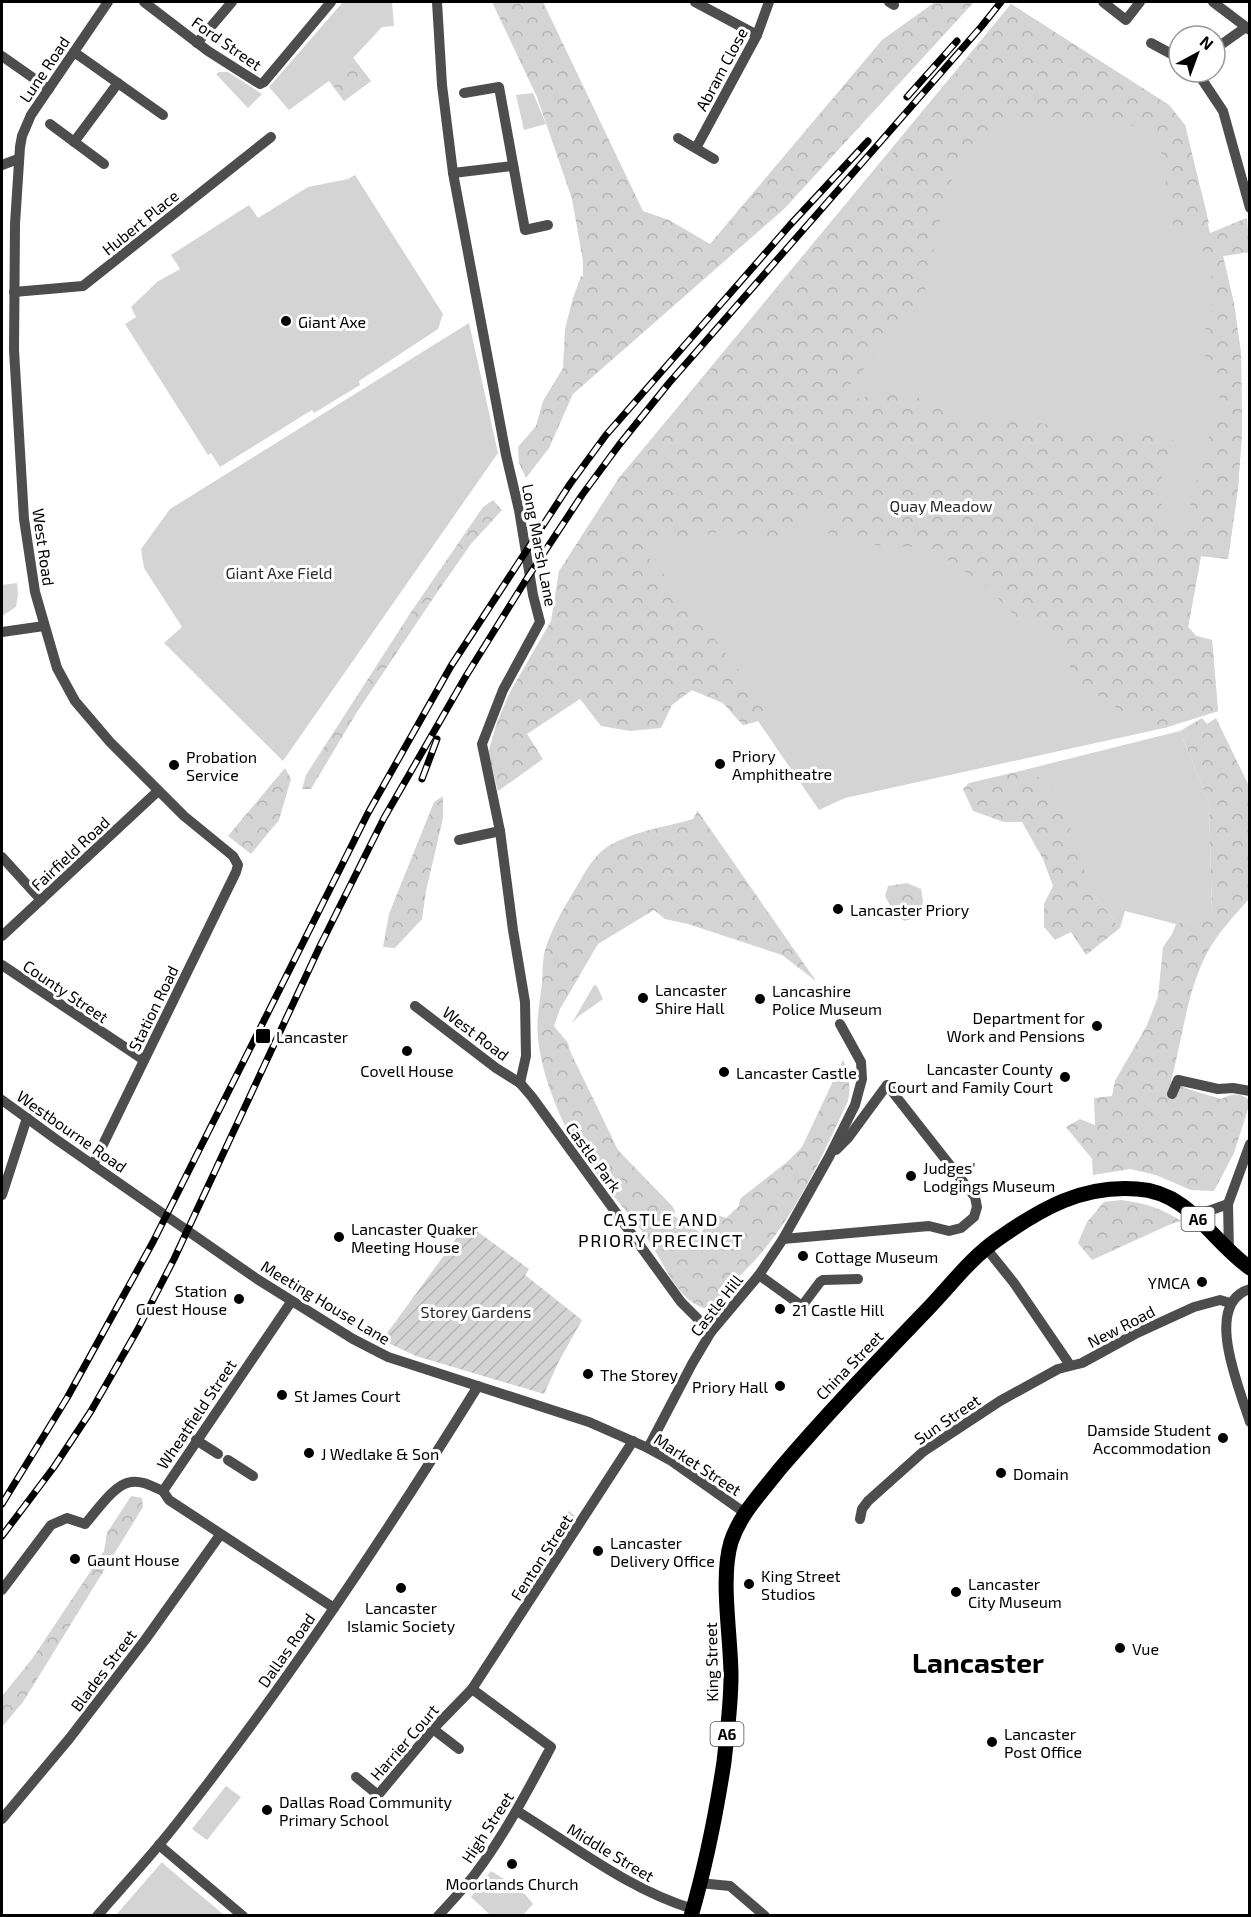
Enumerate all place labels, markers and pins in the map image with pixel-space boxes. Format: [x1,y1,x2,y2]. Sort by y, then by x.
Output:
place label: Giant Axe [298,312,366,331]
marker: Giant Axe [279,314,293,328]
place label: Priory Amphitheatre [732,746,832,783]
place label: Probation Service [186,747,257,784]
marker: Priory Amphitheatre [713,757,727,771]
marker: Probation Service [167,758,181,772]
place label: Lancaster Priory [850,900,970,919]
marker: Lancaster Priory [831,902,845,916]
place label: Lancaster Shire Hall [655,980,728,1017]
place label: Lancashire Police Museum [772,981,882,1018]
marker: Lancaster Shire Hall [636,991,650,1005]
marker: Lancashire Police Museum [753,992,767,1006]
place label: Department for Work and Pensions [946,1008,1086,1045]
marker: Department for Work and Pensions [1090,1019,1104,1033]
marker: Lancaster [254,1027,272,1045]
place label: Lancaster [276,1027,349,1046]
marker: Covell House [400,1044,414,1058]
place label: Lancaster County Court and Family Court [888,1059,1054,1096]
place label: Covell House [360,1061,454,1080]
place label: Lancaster Castle [736,1063,857,1082]
marker: Lancaster Castle [717,1065,731,1079]
marker: Lancaster County Court and Family Court [1058,1070,1072,1084]
place label: Judges' Lodgings Museum [923,1158,1055,1195]
marker: Judges' Lodgings Museum [904,1169,918,1183]
place label: Lancaster Quaker Meeting House [351,1219,478,1256]
marker: Lancaster Quaker Meeting House [332,1230,346,1244]
place label: Cottage Museum [815,1247,938,1266]
marker: Cottage Museum [796,1249,810,1263]
place label: YMCA [1148,1273,1190,1292]
marker: YMCA [1195,1275,1209,1289]
place label: Station Guest House [136,1281,227,1318]
marker: Station Guest House [232,1292,246,1306]
place label: 21 Castle Hill [792,1300,884,1319]
marker: 21 Castle Hill [773,1302,787,1316]
place label: The Storey [600,1365,679,1384]
marker: The Storey [581,1367,595,1381]
place label: Priory Hall [692,1377,768,1396]
marker: Priory Hall [773,1379,787,1393]
place label: St James Court [294,1386,401,1405]
marker: St James Court [275,1388,289,1402]
place label: Damside Student Accommodation [1087,1420,1211,1457]
marker: Damside Student Accommodation [1216,1431,1230,1445]
place label: J Wedlake & Son [321,1444,439,1463]
marker: J Wedlake & Son [302,1446,316,1460]
place label: Domain [1013,1464,1069,1483]
marker: Domain [994,1466,1008,1480]
place label: Lancaster Delivery Office [610,1533,715,1570]
marker: Lancaster Delivery Office [591,1544,605,1558]
place label: Gaunt House [87,1550,180,1569]
marker: Gaunt House [68,1552,82,1566]
place label: King Street Studios [761,1566,841,1603]
place label: Lancaster City Museum [968,1574,1062,1611]
marker: King Street Studios [742,1577,756,1591]
marker: Lancaster Islamic Society [394,1581,408,1595]
marker: Lancaster City Museum [949,1585,963,1599]
place label: Lancaster Islamic Society [347,1598,456,1635]
place label: Vue [1132,1639,1159,1658]
marker: Vue [1113,1641,1127,1655]
place label: Lancaster Post Office [1004,1724,1082,1761]
marker: Lancaster Post Office [985,1735,999,1749]
place label: Dallas Road Community Primary School [279,1792,453,1829]
marker: Dallas Road Community Primary School [260,1803,274,1817]
marker: Moorlands Church [505,1857,519,1871]
place label: Moorlands Church [445,1874,579,1893]

